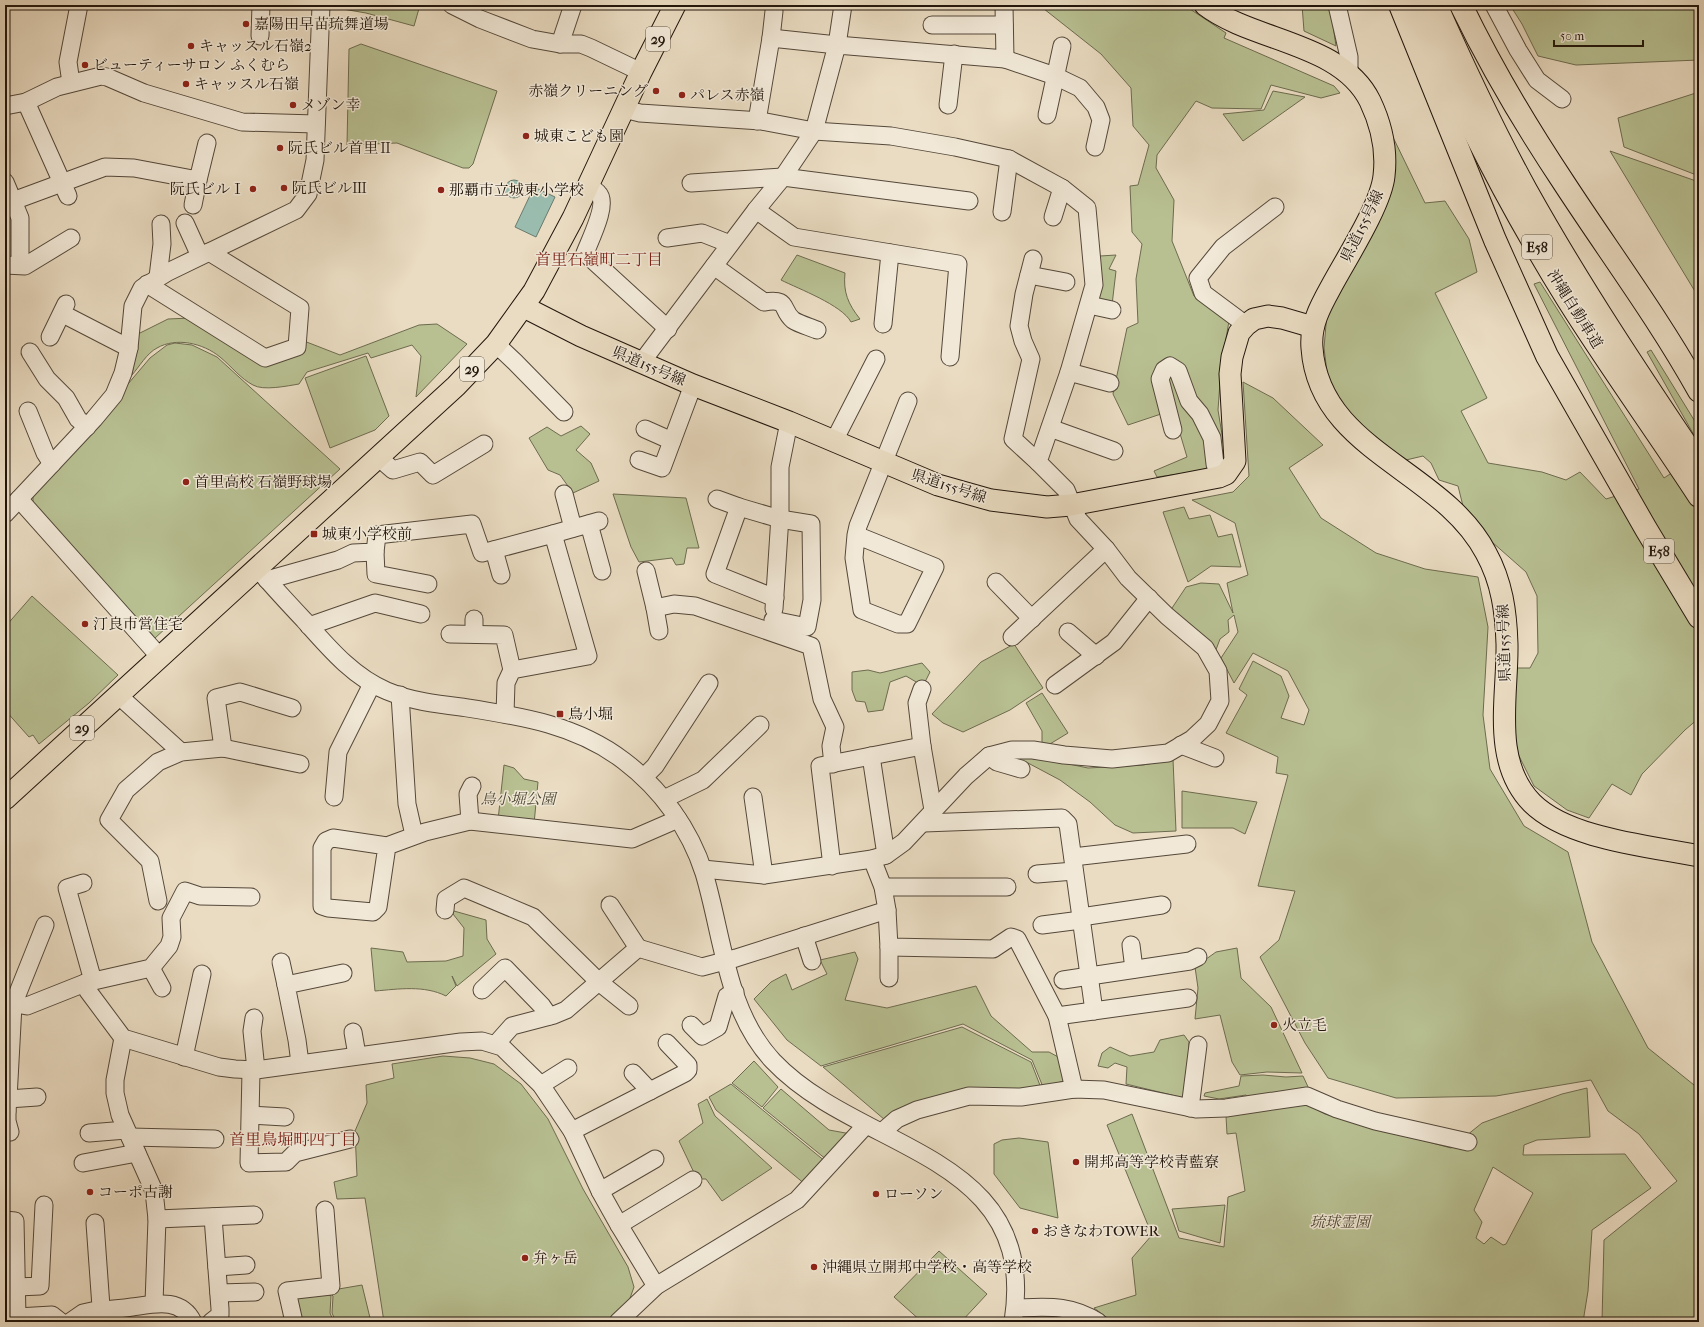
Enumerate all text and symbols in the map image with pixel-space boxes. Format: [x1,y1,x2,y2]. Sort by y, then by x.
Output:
place label: 嘉陽田早苗琉舞道場 [254,15,389,33]
marker: 嘉陽田早苗琉舞道場 [241,19,251,29]
scale bar [1554,22,1643,48]
road number: 29 [646,27,670,51]
text: 50 m [1560,29,1584,43]
place label: キャッスル石嶺2 [199,37,312,55]
marker: キャッスル石嶺2 [186,41,196,51]
place label: ビューティーサロン ふくむら [93,56,290,74]
marker: ビューティーサロン ふくむら [80,60,90,70]
place label: キャッスル石嶺 [194,75,299,93]
marker: キャッスル石嶺 [181,79,191,89]
place label: 赤嶺クリーニング [528,82,648,100]
marker: 赤嶺クリーニング [651,86,661,96]
place label: パレス赤嶺 [690,86,765,104]
marker: パレス赤嶺 [677,90,687,100]
place label: メゾン幸 [301,96,361,114]
marker: メゾン幸 [288,100,298,110]
place label: 城東こども園 [534,127,624,145]
marker: 城東こども園 [521,131,531,141]
place label: 阮氏ビル首里Ⅱ [288,139,393,157]
marker: 阮氏ビル首里Ⅱ [275,143,285,153]
place label: 阮氏ビルⅢ [292,179,367,197]
place label: 阮氏ビルⅠ [170,180,245,198]
place label: 那覇市立城東小学校 [449,181,584,199]
marker: 阮氏ビルⅢ [279,183,289,193]
marker: 阮氏ビルⅠ [248,184,258,194]
marker: 那覇市立城東小学校 [436,185,446,195]
street label: 県道155号線 [1337,187,1387,265]
road number: E58 [1522,235,1552,259]
district label: 首里石嶺町二丁目 [535,250,663,269]
street label: 沖縄自動車道 [1544,266,1606,352]
street label: 県道155号線 [609,342,689,390]
road number: 29 [460,357,484,381]
street label: 県道155号線 [909,465,989,507]
place label: 首里高校 石嶺野球場 [194,473,332,491]
marker: 首里高校 石嶺野球場 [181,477,191,487]
place label: 城東小学校前 [322,525,412,543]
marker: 城東小学校前 [309,529,319,539]
road number: E58 [1644,539,1674,563]
street label: 県道155号線 [1494,604,1514,682]
place label: 汀良市営住宅 [93,615,183,633]
marker: 汀良市営住宅 [80,619,90,629]
place label: 鳥小堀 [568,705,613,723]
marker: 鳥小堀 [555,709,565,719]
road number: 29 [70,716,94,740]
park label: 鳥小堀公園 [480,790,558,808]
place label: 火立毛 [1282,1016,1327,1034]
marker: 火立毛 [1269,1020,1279,1030]
district label: 首里鳥堀町四丁目 [229,1130,357,1149]
place label: 開邦高等学校青藍寮 [1084,1153,1219,1171]
marker: 開邦高等学校青藍寮 [1071,1157,1081,1167]
place label: コーポ古謝 [98,1183,173,1201]
place label: ローソン [884,1185,943,1203]
marker: コーポ古謝 [85,1187,95,1197]
marker: ローソン [871,1189,881,1199]
park label: 琉球霊園 [1310,1213,1373,1231]
place label: おきなわTOWER [1043,1222,1160,1240]
marker: おきなわTOWER [1030,1226,1040,1236]
place label: 弁ヶ岳 [533,1249,578,1267]
marker: 弁ヶ岳 [520,1253,530,1263]
place label: 沖縄県立開邦中学校・高等学校 [822,1258,1032,1276]
marker: 沖縄県立開邦中学校・高等学校 [809,1262,819,1272]

